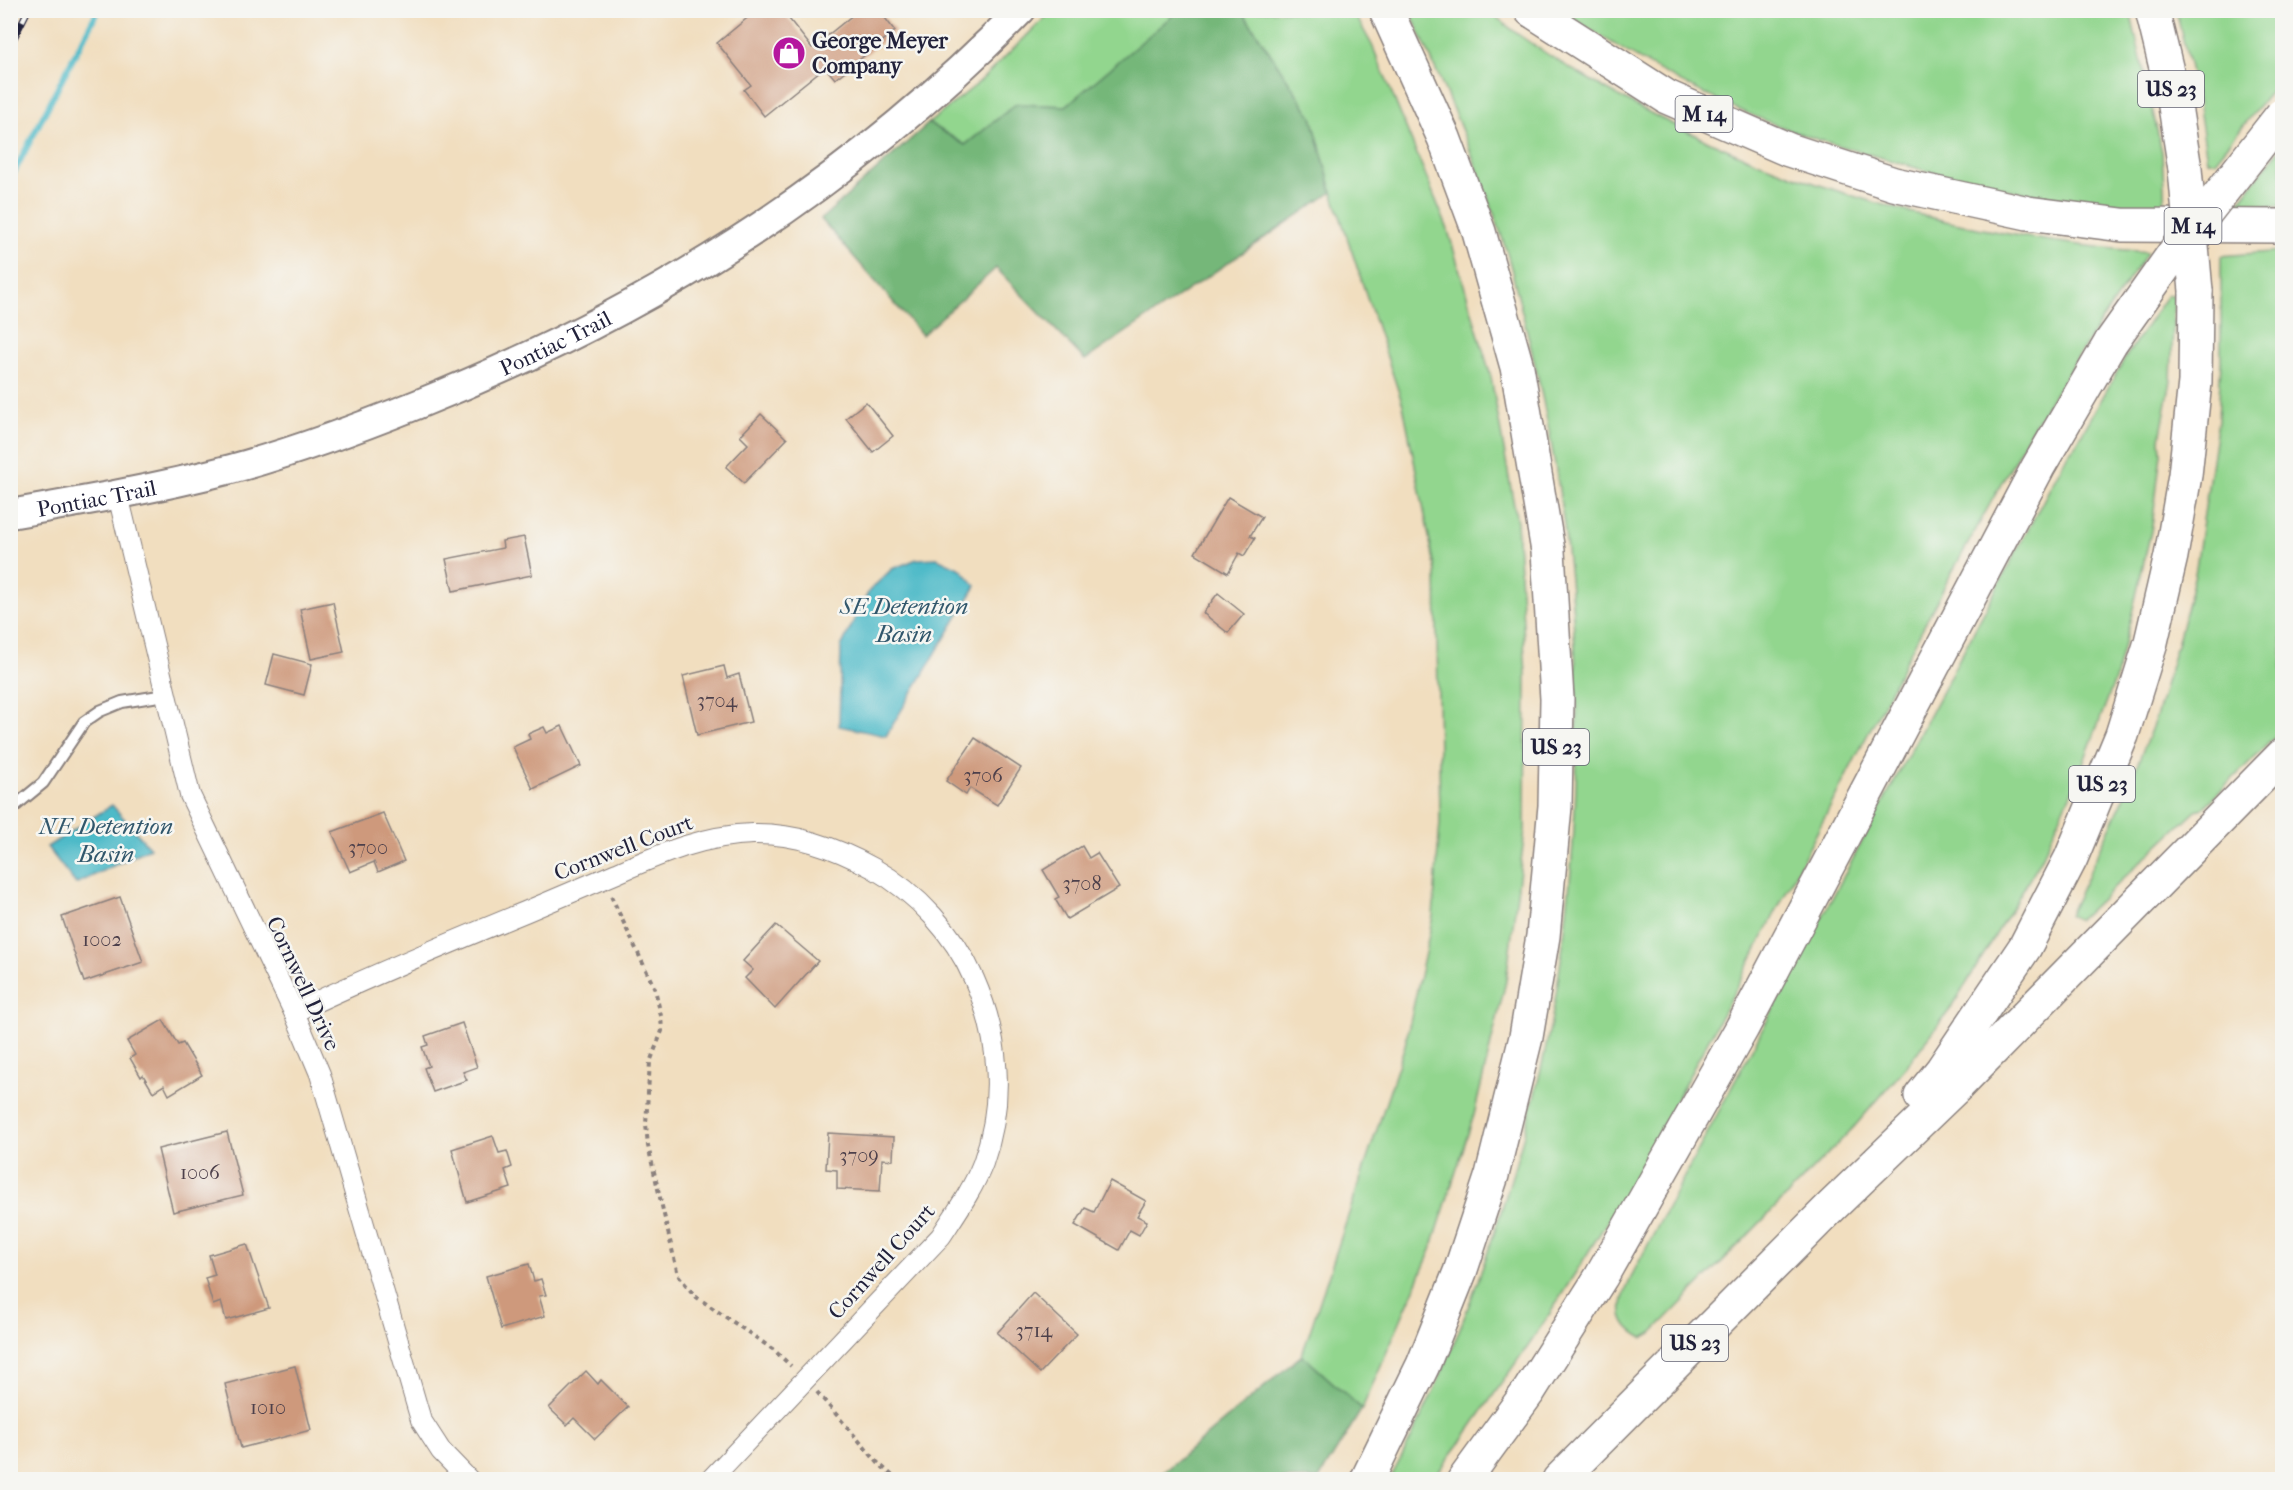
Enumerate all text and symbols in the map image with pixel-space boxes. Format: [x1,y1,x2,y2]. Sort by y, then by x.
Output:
place label: George Meyer Company [812,28,949,79]
shop icon: George Meyer Company [771,35,807,71]
road number: US 23 [2138,71,2204,107]
road number: M 14 [1676,96,1732,132]
road number: M 14 [2164,208,2222,244]
street label: Pontiac Trail [496,305,616,382]
street label: Pontiac Trail [35,475,159,523]
water label: SE Detention Basin [839,592,968,648]
house number: 3704 [697,689,738,712]
road number: US 23 [1523,729,1589,765]
house number: 3706 [963,764,1003,787]
road number: US 23 [2069,766,2135,802]
street label: Cornwell Court [550,809,697,886]
water label: NE Detention Basin [38,812,173,868]
house number: 3700 [348,836,388,859]
house number: 3708 [1063,872,1101,895]
street label: Cornwell Drive [261,912,346,1055]
house number: 1002 [82,928,122,951]
house number: 3709 [839,1144,879,1167]
house number: 1006 [180,1161,220,1184]
street label: Cornwell Court [823,1198,941,1325]
house number: 3714 [1016,1319,1054,1342]
road number: US 23 [1662,1325,1728,1361]
house number: 1010 [250,1396,286,1419]

